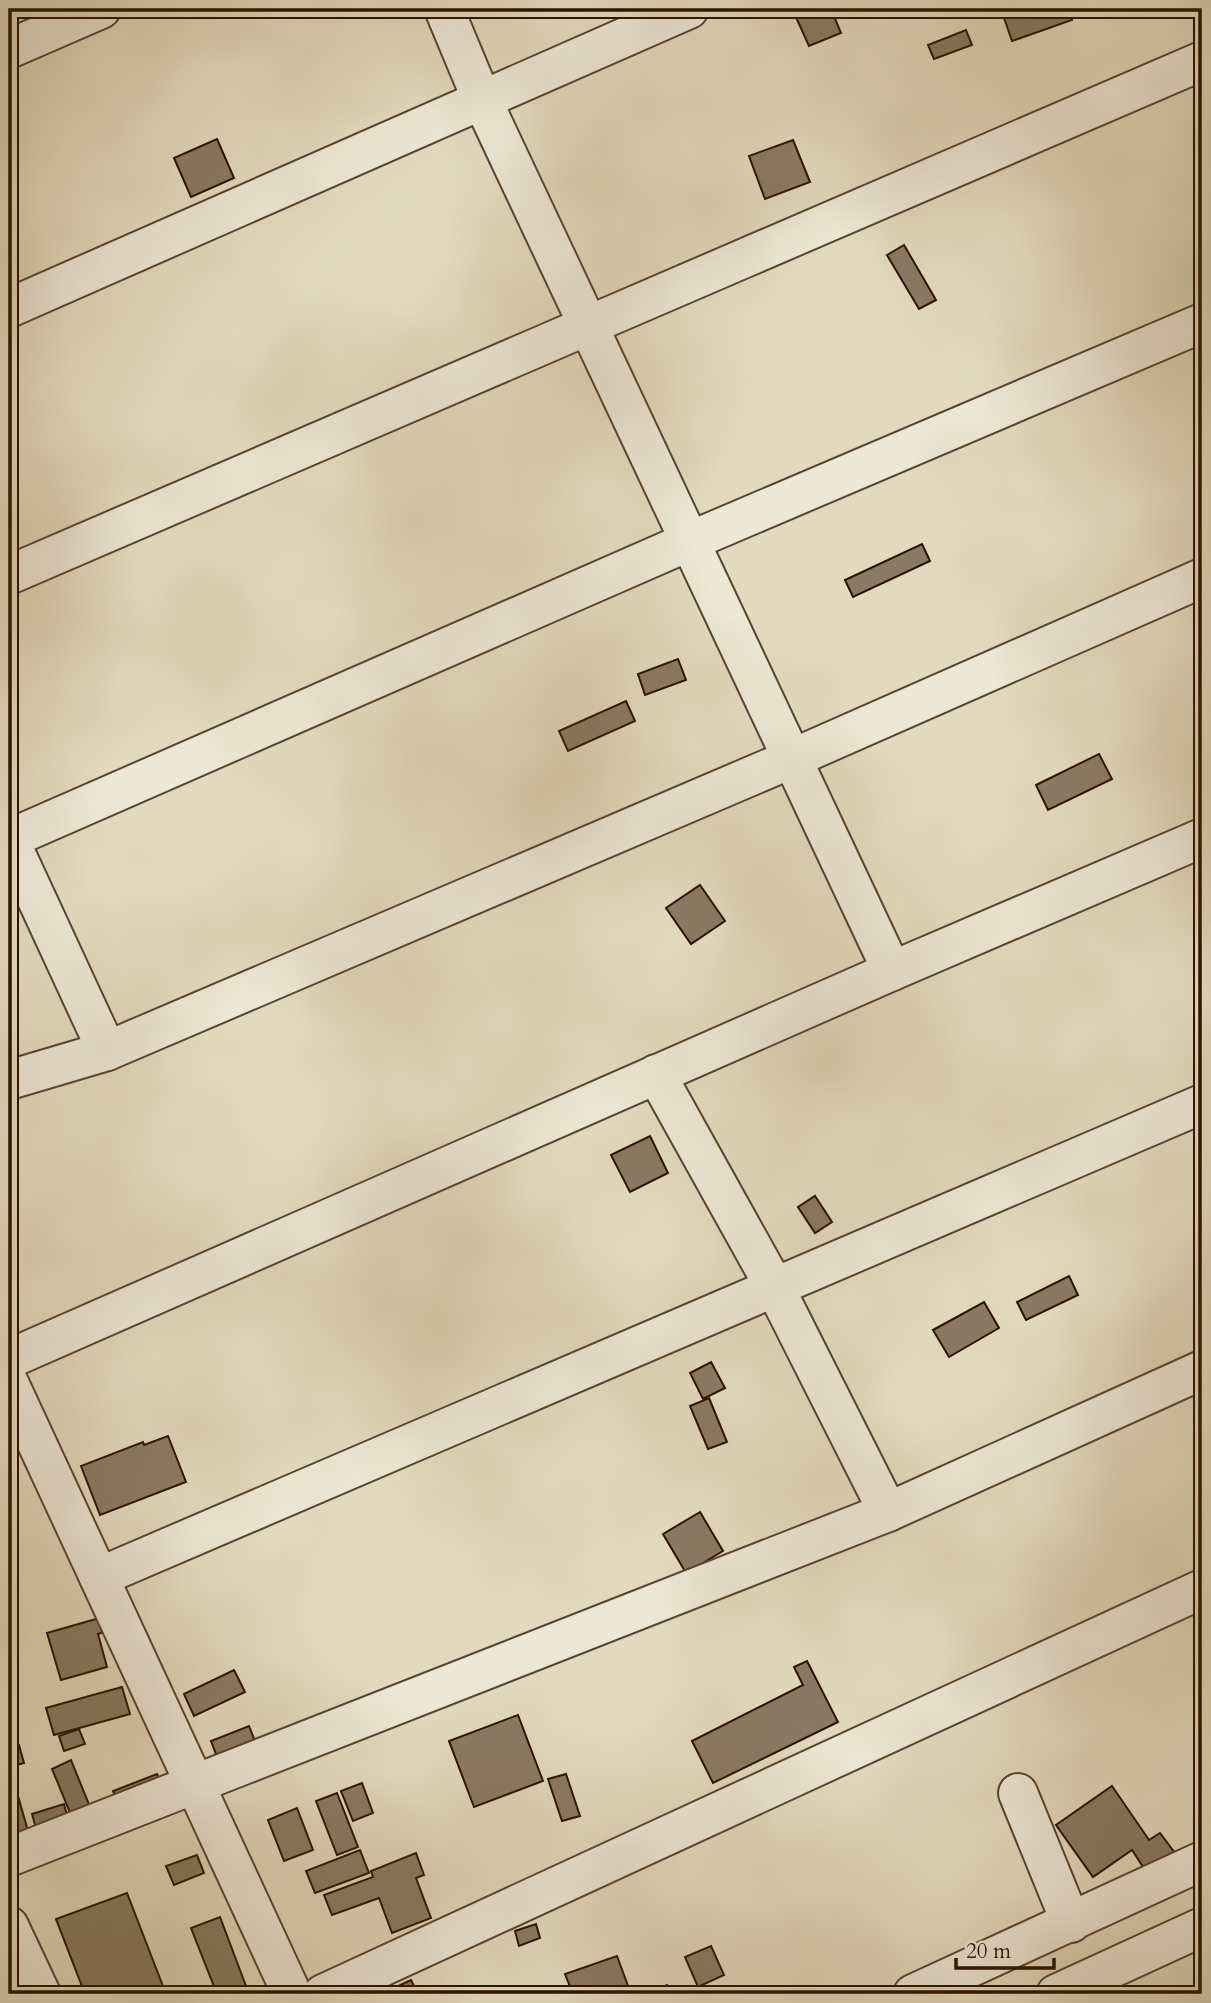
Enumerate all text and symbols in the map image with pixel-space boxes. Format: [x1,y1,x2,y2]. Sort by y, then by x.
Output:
scale bar [956,1926,1054,1970]
text: 20 m [966,1937,1011,1966]

